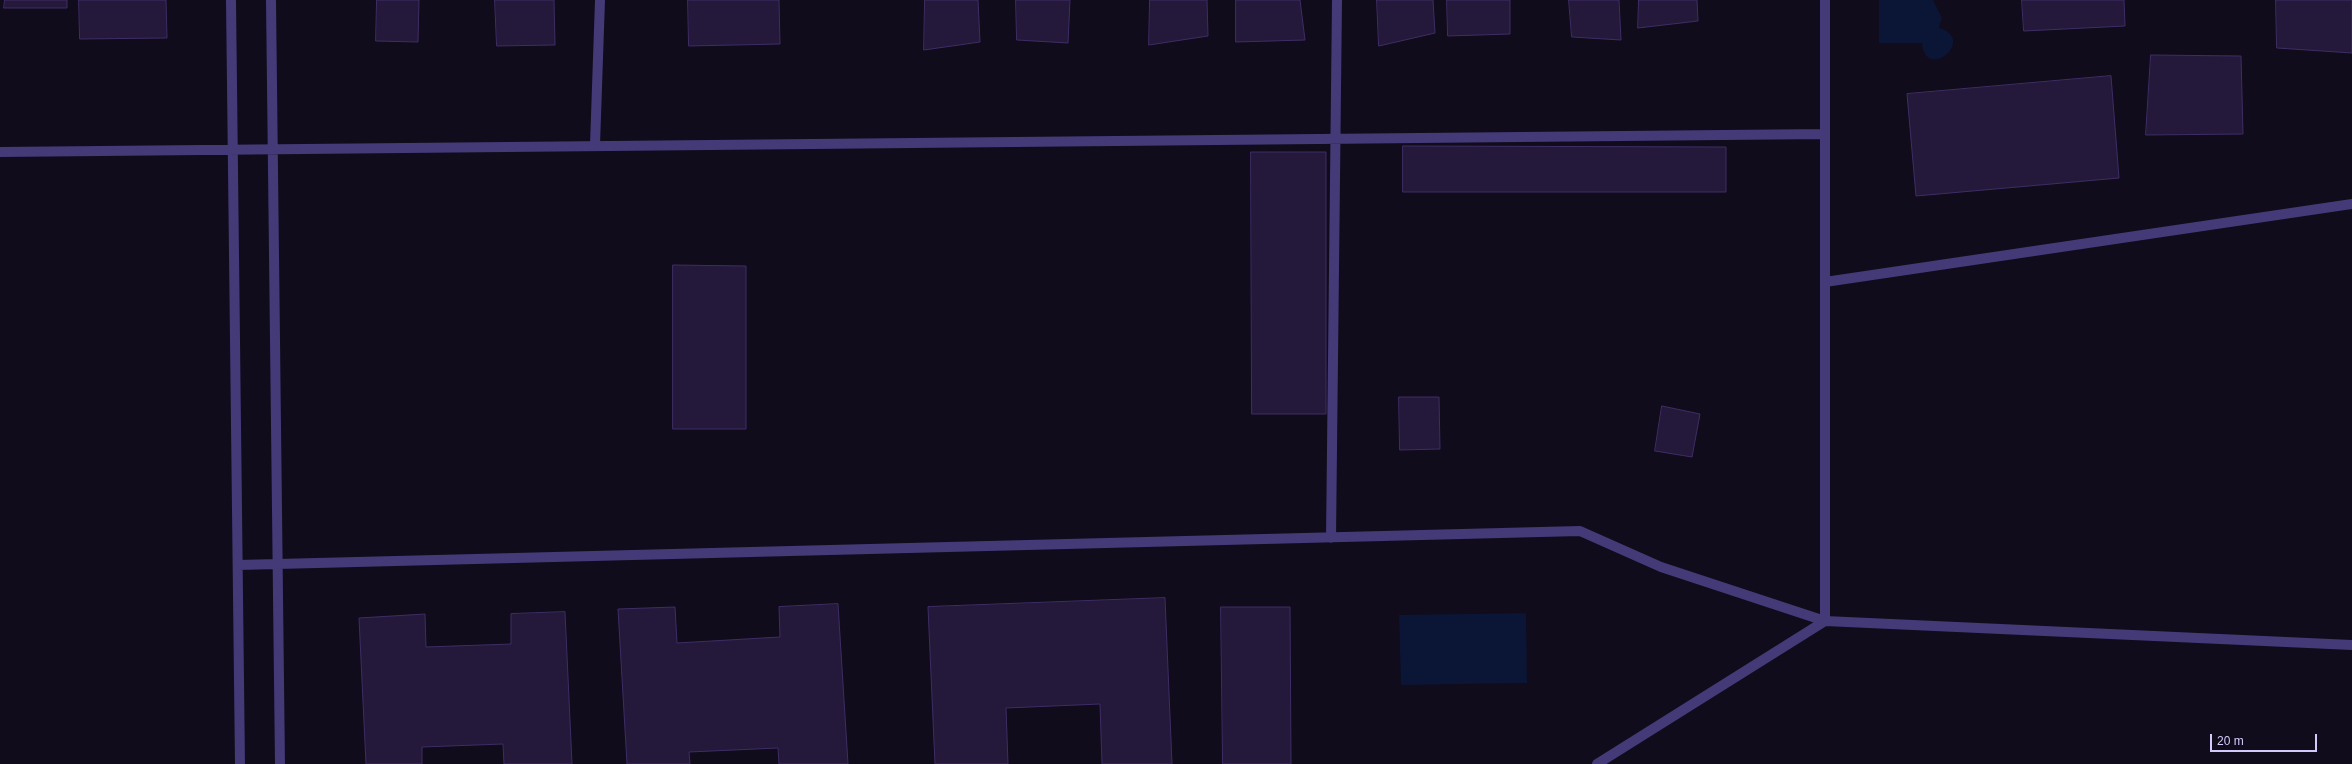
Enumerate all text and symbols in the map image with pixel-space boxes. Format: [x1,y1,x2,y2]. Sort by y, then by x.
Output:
scale bar [2212,726,2319,752]
text: 20 m [2217,734,2244,748]

